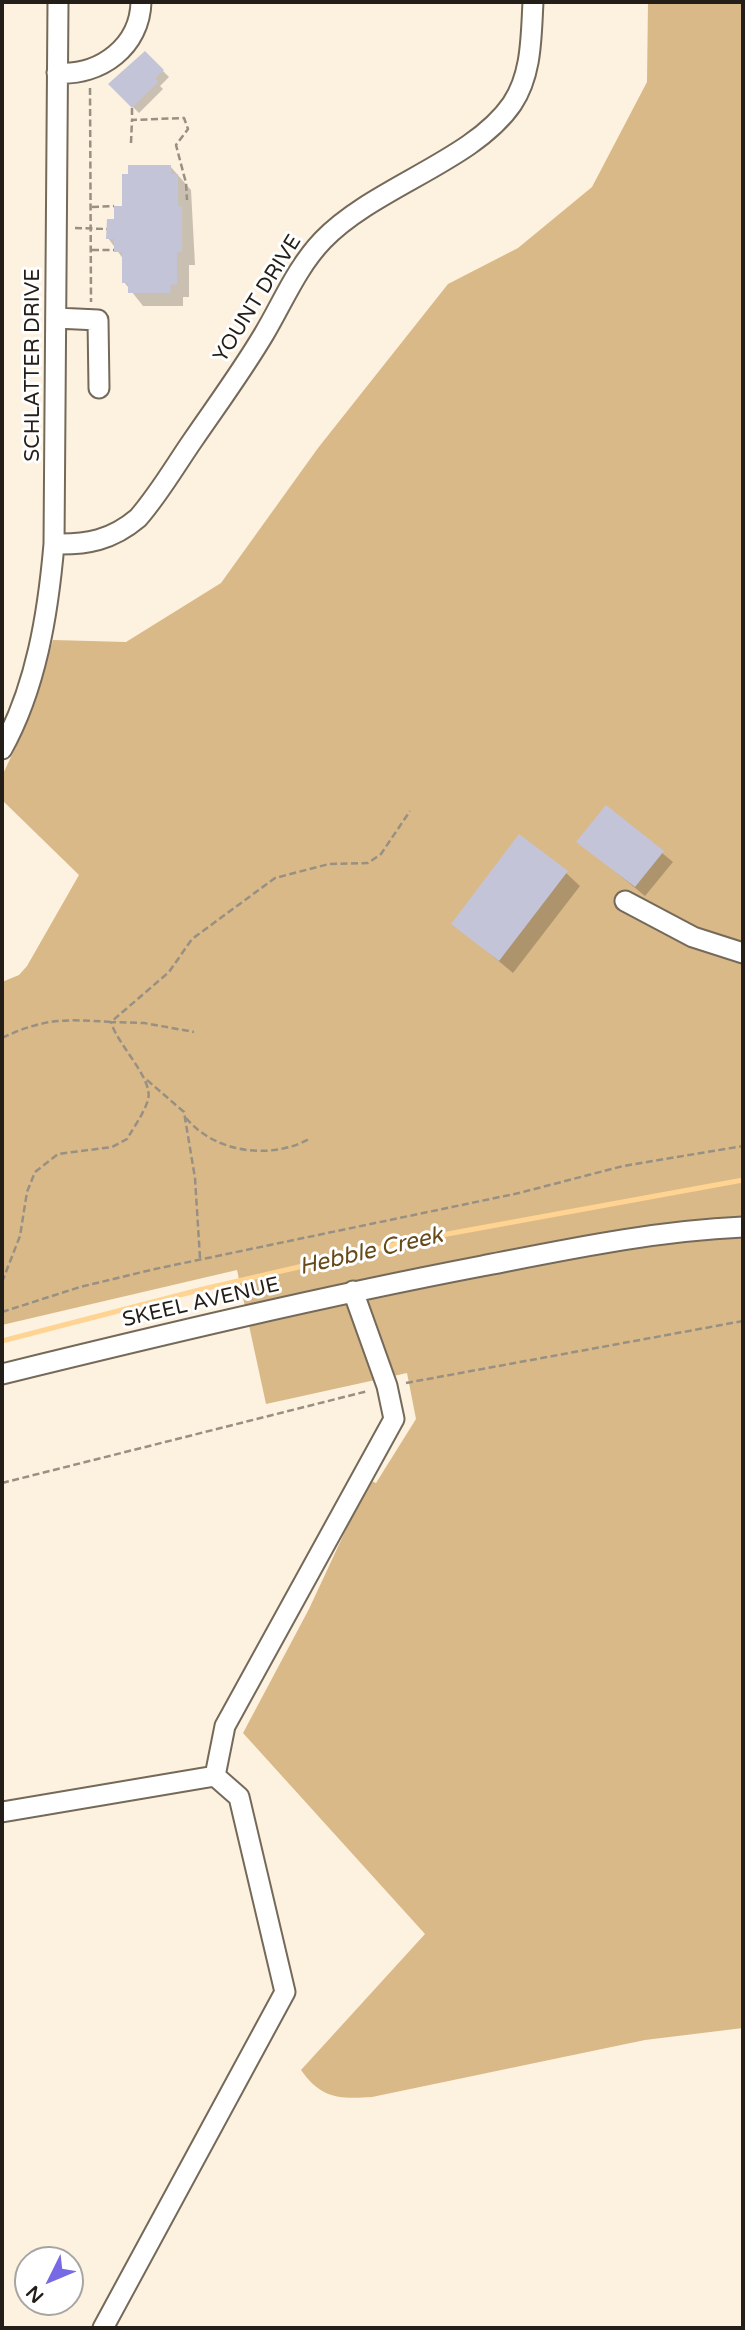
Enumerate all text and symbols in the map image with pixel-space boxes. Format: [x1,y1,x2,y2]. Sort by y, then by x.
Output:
street label: YOUNT DRIVE [209,231,307,367]
street label: SCHLATTER DRIVE [20,268,46,462]
water label: Hebble Creek [296,1222,446,1282]
street label: SKEEL AVENUE [120,1273,282,1333]
north arrow [14,2246,84,2316]
text: N [22,2281,48,2307]

